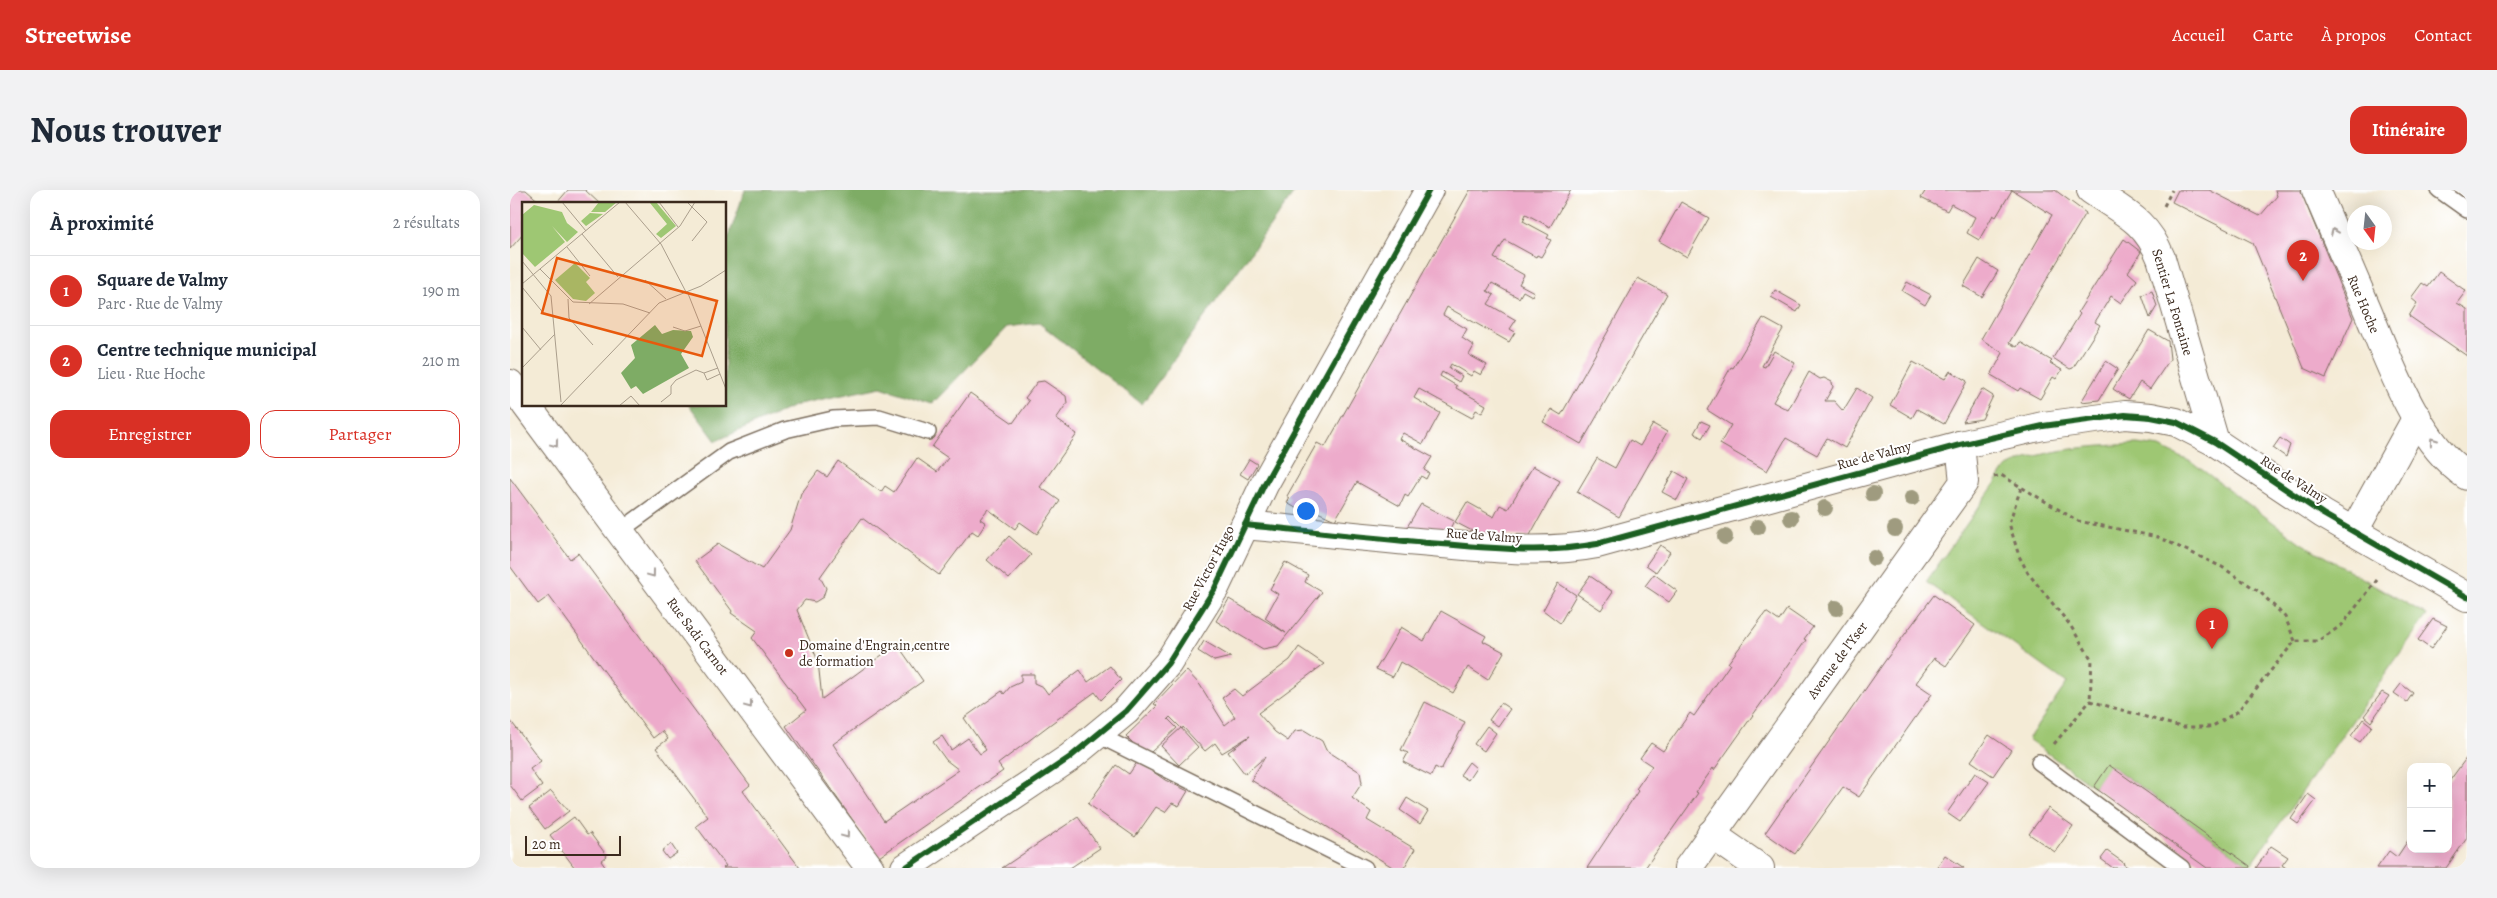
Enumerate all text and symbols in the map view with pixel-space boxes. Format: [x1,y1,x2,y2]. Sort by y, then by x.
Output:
text: Streetwise [25,19,131,51]
text: Accueil [2172,23,2225,47]
text: Carte [2253,23,2293,47]
text: À propos [2321,23,2386,47]
text: Contact [2414,23,2472,47]
text: Nous trouver [30,106,222,154]
button: Itinéraire [2350,106,2467,154]
inset map [522,202,726,406]
north arrow [2347,205,2392,250]
text: À proximité [50,209,154,237]
text: 2 résultats [393,212,460,234]
one-way arrow [2329,228,2340,237]
pin: 2 [2287,240,2319,281]
street label: Sentier La Fontaine [2147,246,2198,358]
text: Square de Valmy [97,267,227,293]
street label: Rue Hoche [2343,272,2384,336]
text: 1 [63,280,69,302]
text: 190 m [422,280,460,302]
text: Parc · Rue de Valmy [97,293,222,315]
text: Centre technique municipal [97,337,317,363]
text: 2 [62,350,70,372]
text: 210 m [422,350,460,372]
text: Lieu · Rue Hoche [97,363,205,385]
button: Enregistrer [50,410,250,458]
button: Partager [260,410,460,458]
street label: Rue de Valmy [1835,436,1914,475]
one-way arrow [2430,437,2439,447]
one-way arrow [549,438,558,448]
street label: Rue de Valmy [2257,451,2332,509]
your location [1293,498,1319,524]
street label: Rue Victor Hugo [1178,522,1239,614]
street label: Rue de Valmy [1445,523,1523,548]
one-way arrow [646,569,655,578]
street label: Rue Sadi Carnot [662,594,733,679]
pin: 1 [2196,608,2228,649]
street label: Avenue de l'Yser [1802,617,1872,704]
place label: Domaine d'Engrain,centre de formation [799,636,950,671]
marker: Domaine d'Engrain,centre de formation [783,647,795,659]
one-way arrow [743,699,752,709]
map controls [2407,763,2452,853]
button: + [2407,763,2452,808]
button: − [2407,808,2452,853]
one-way arrow [840,829,849,839]
scale bar [525,833,621,856]
text: 20 m [532,835,561,854]

